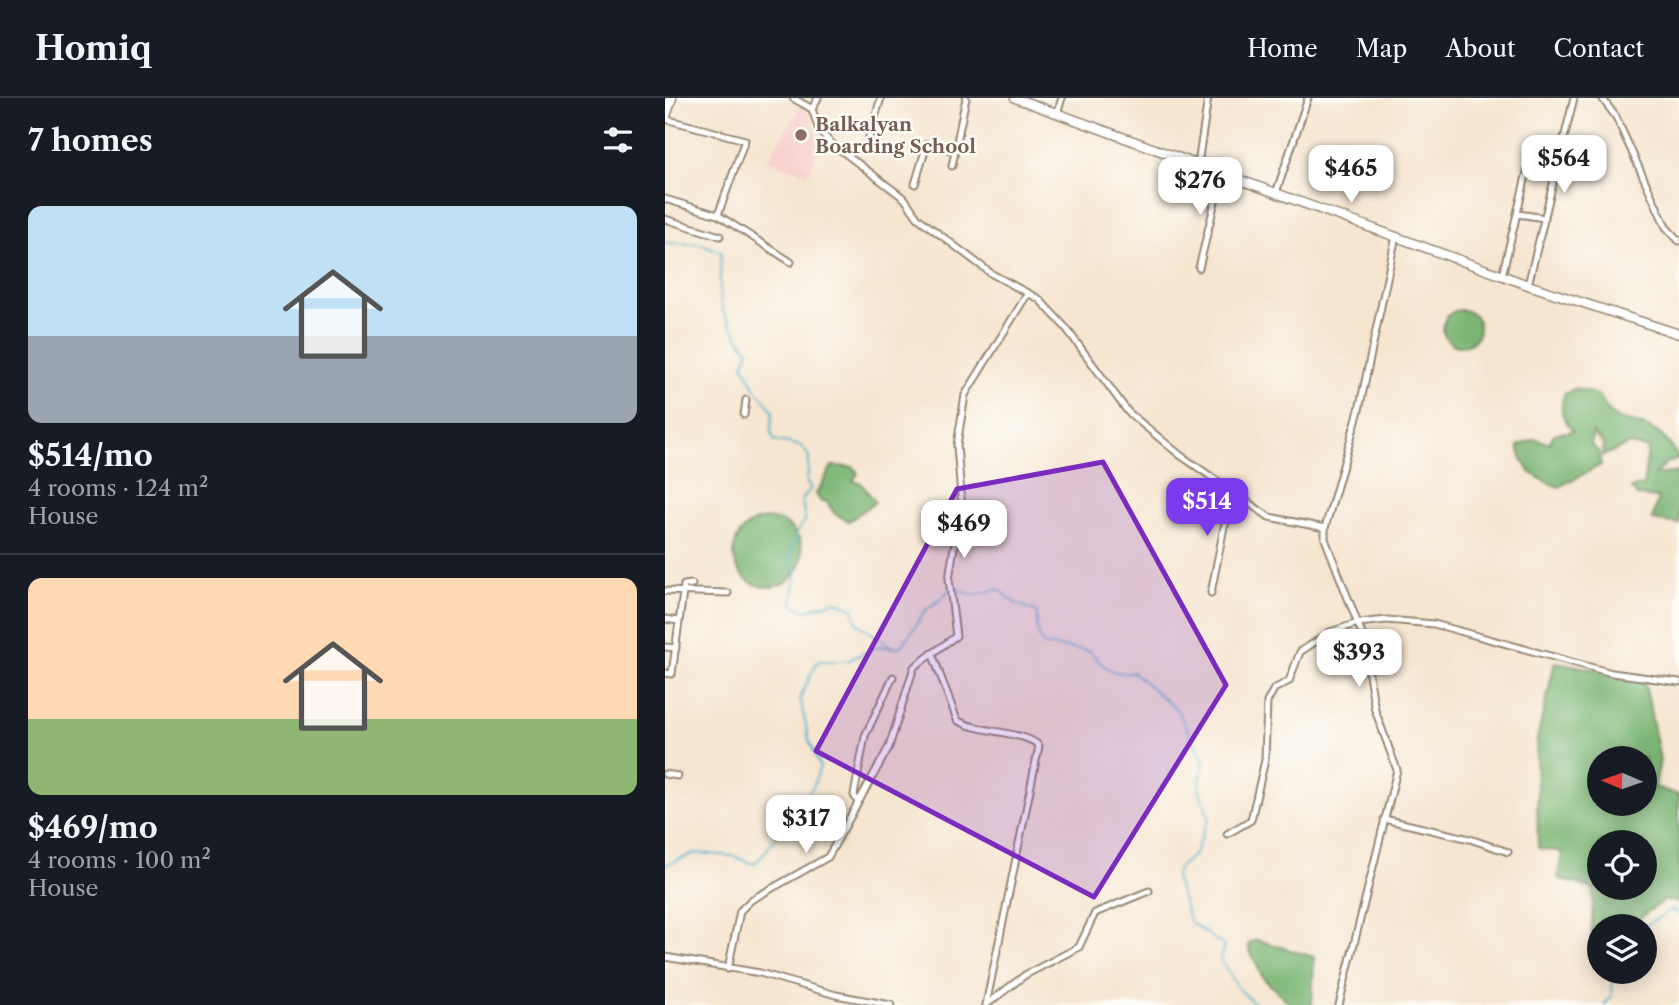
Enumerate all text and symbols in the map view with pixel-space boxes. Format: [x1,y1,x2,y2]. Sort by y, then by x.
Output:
text: Homiq [35,28,152,69]
text: Home [1247,34,1318,63]
text: Map [1356,34,1407,63]
text: About [1445,34,1516,63]
text: Contact [1554,34,1644,63]
place label: Balkalyan Boarding School [815,113,976,158]
icon: filters [599,121,637,159]
text: 7 homes [28,122,153,159]
marker: Balkalyan Boarding School [793,127,809,143]
pin: $564 [1523,136,1605,195]
text: $564 [1538,144,1590,172]
pin: $465 [1310,146,1392,205]
text: $465 [1325,154,1377,182]
pin: $276 [1159,158,1241,217]
text: $276 [1174,166,1226,194]
icon: home [270,251,396,377]
text: $514/mo [28,437,153,474]
text: 4 rooms · 124 m² [28,474,208,502]
pin: $514 [1166,478,1248,538]
text: $514 [1182,487,1232,515]
pin: $469 [923,500,1005,560]
text: House [28,502,98,530]
text: $469 [937,509,991,537]
icon: home [270,623,396,749]
pin: $393 [1318,630,1400,689]
text: $393 [1333,638,1385,666]
north arrow [1587,746,1657,816]
map controls [1587,746,1657,984]
pin: $317 [765,796,847,855]
text: $317 [782,804,830,832]
text: $469/mo [28,809,158,846]
button: locate [1587,830,1657,900]
text: 4 rooms · 100 m² [28,846,211,874]
text: House [28,874,98,902]
button: layers [1587,914,1657,984]

